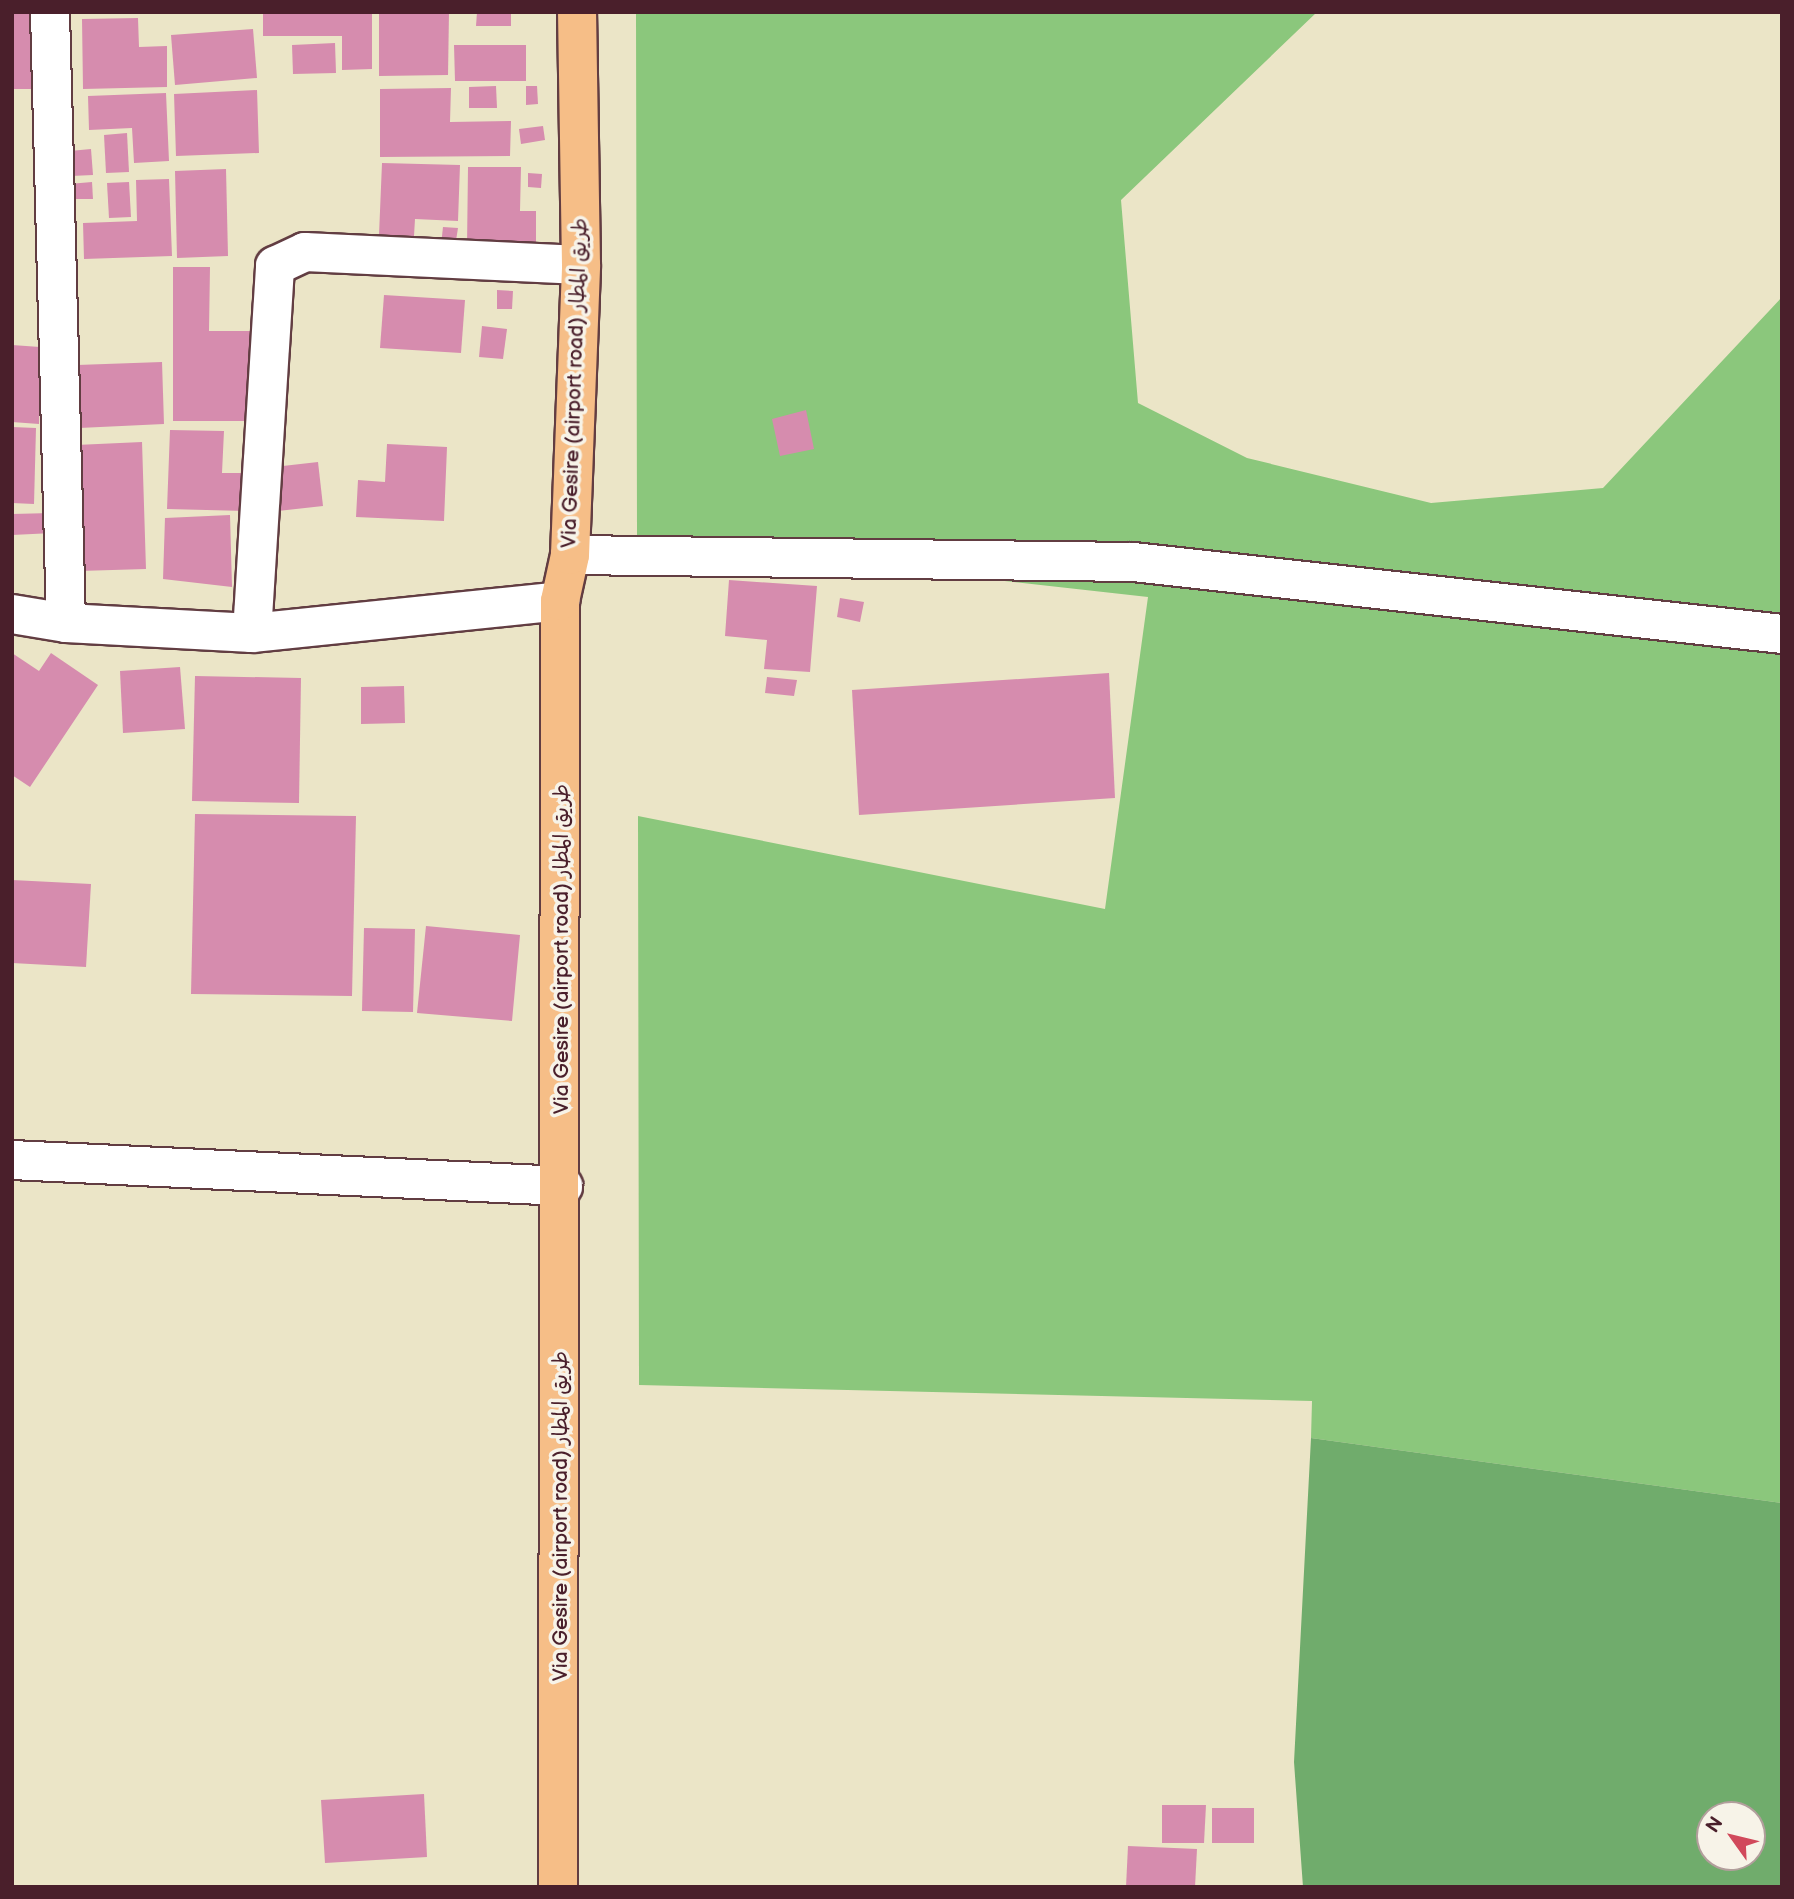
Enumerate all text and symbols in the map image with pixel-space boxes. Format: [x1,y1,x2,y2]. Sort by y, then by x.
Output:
street label: Via Gesire (airport road) طريق المطار [557,217,593,549]
street label: Via Gesire (airport road) طريق المطار [549,784,575,1114]
street label: Via Gesire (airport road) طريق المطار [548,1351,574,1681]
north arrow [1696,1801,1766,1871]
text: N [1701,1813,1728,1837]

